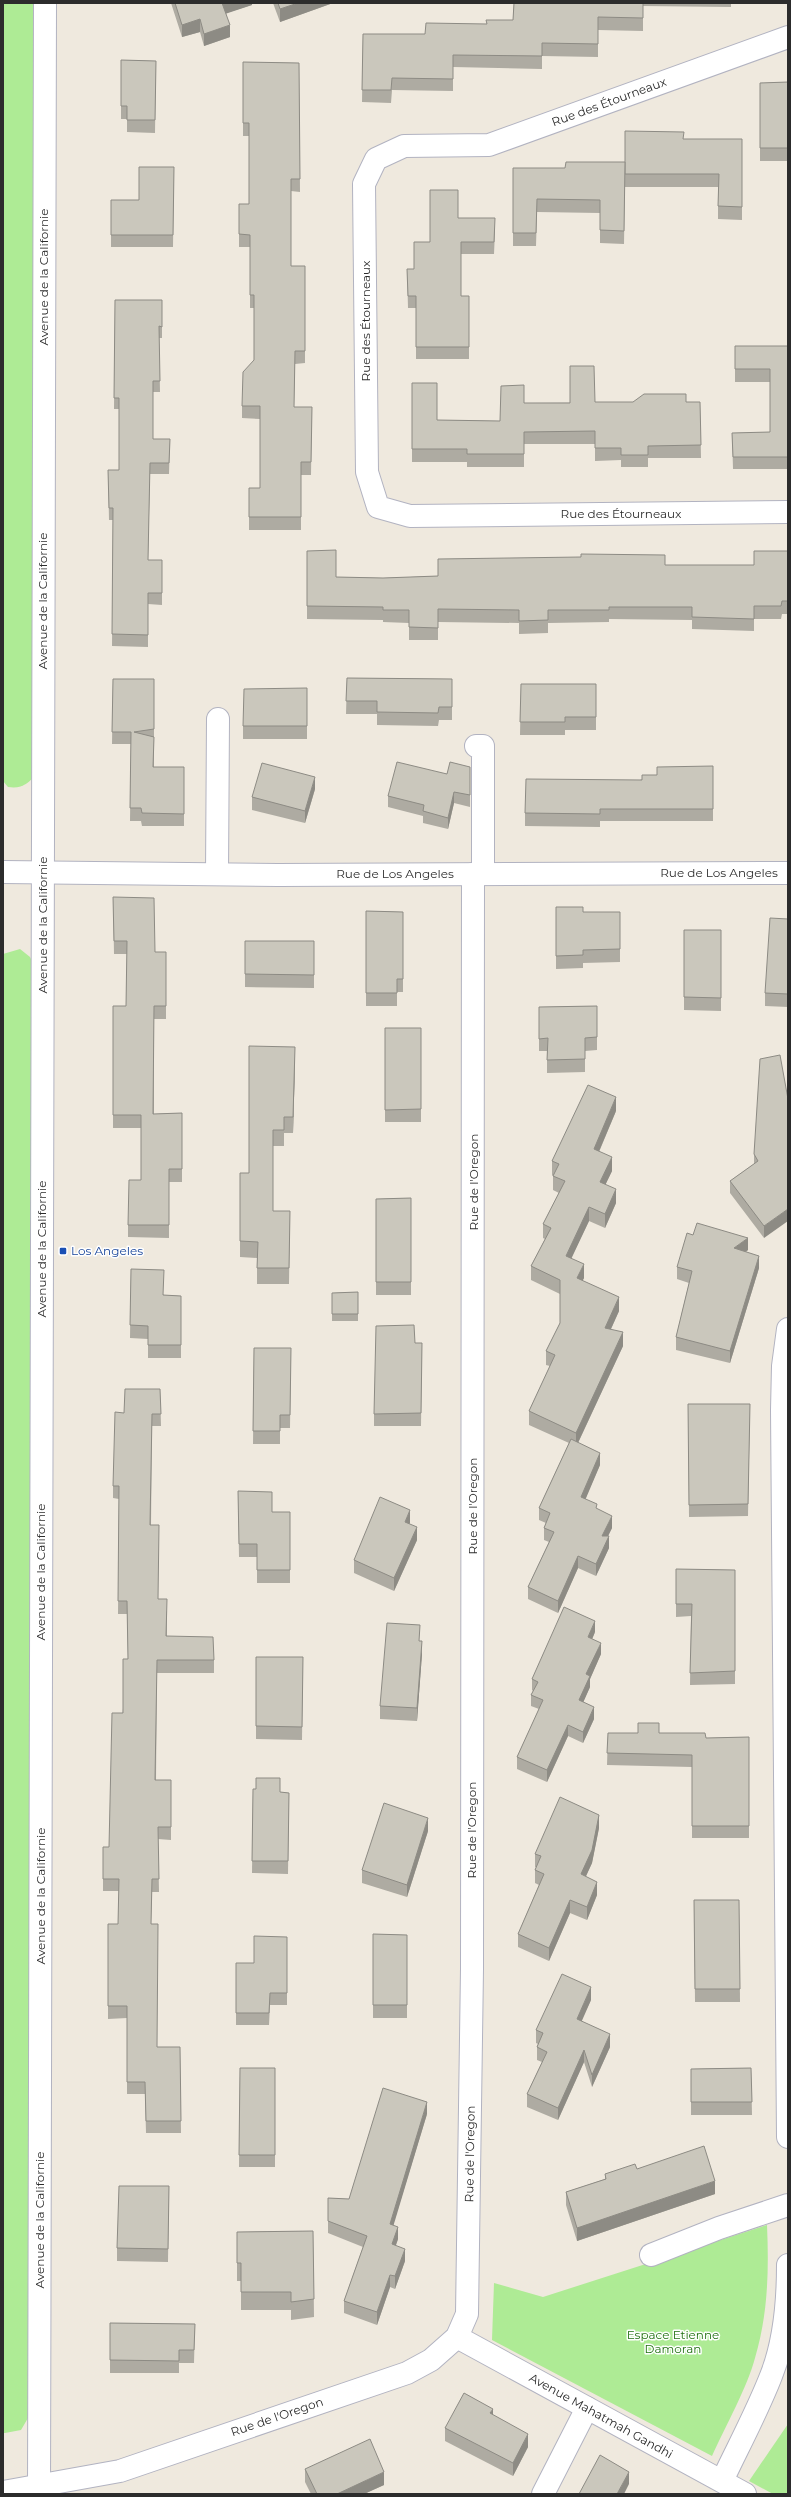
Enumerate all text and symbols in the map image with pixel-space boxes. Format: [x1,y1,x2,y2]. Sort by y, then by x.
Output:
street label: Rue des Étourneaux [549,74,669,129]
street label: Avenue de la Californie [36,208,51,346]
street label: Rue des Étourneaux [358,260,373,382]
street label: Rue des Étourneaux [560,506,682,521]
street label: Avenue de la Californie [35,532,50,670]
street label: Avenue de la Californie [35,856,50,994]
street label: Rue de Los Angeles [660,865,778,880]
street label: Rue de Los Angeles [336,866,454,881]
street label: Rue de l'Oregon [466,1134,481,1230]
street label: Avenue de la Californie [34,1180,49,1318]
place label: Los Angeles [71,1243,143,1258]
marker: Los Angeles [58,1246,68,1256]
street label: Rue de l'Oregon [465,1458,480,1554]
street label: Avenue de la Californie [33,1503,48,1641]
street label: Rue de l'Oregon [464,1782,479,1878]
street label: Avenue de la Californie [33,1827,48,1965]
street label: Rue de l'Oregon [461,2105,478,2203]
street label: Avenue de la Californie [32,2151,47,2289]
park label: Espace Etienne Damoran [627,2327,719,2356]
street label: Avenue Mahatmah Gandhi [527,2370,676,2461]
street label: Rue de l'Oregon [229,2394,325,2439]

